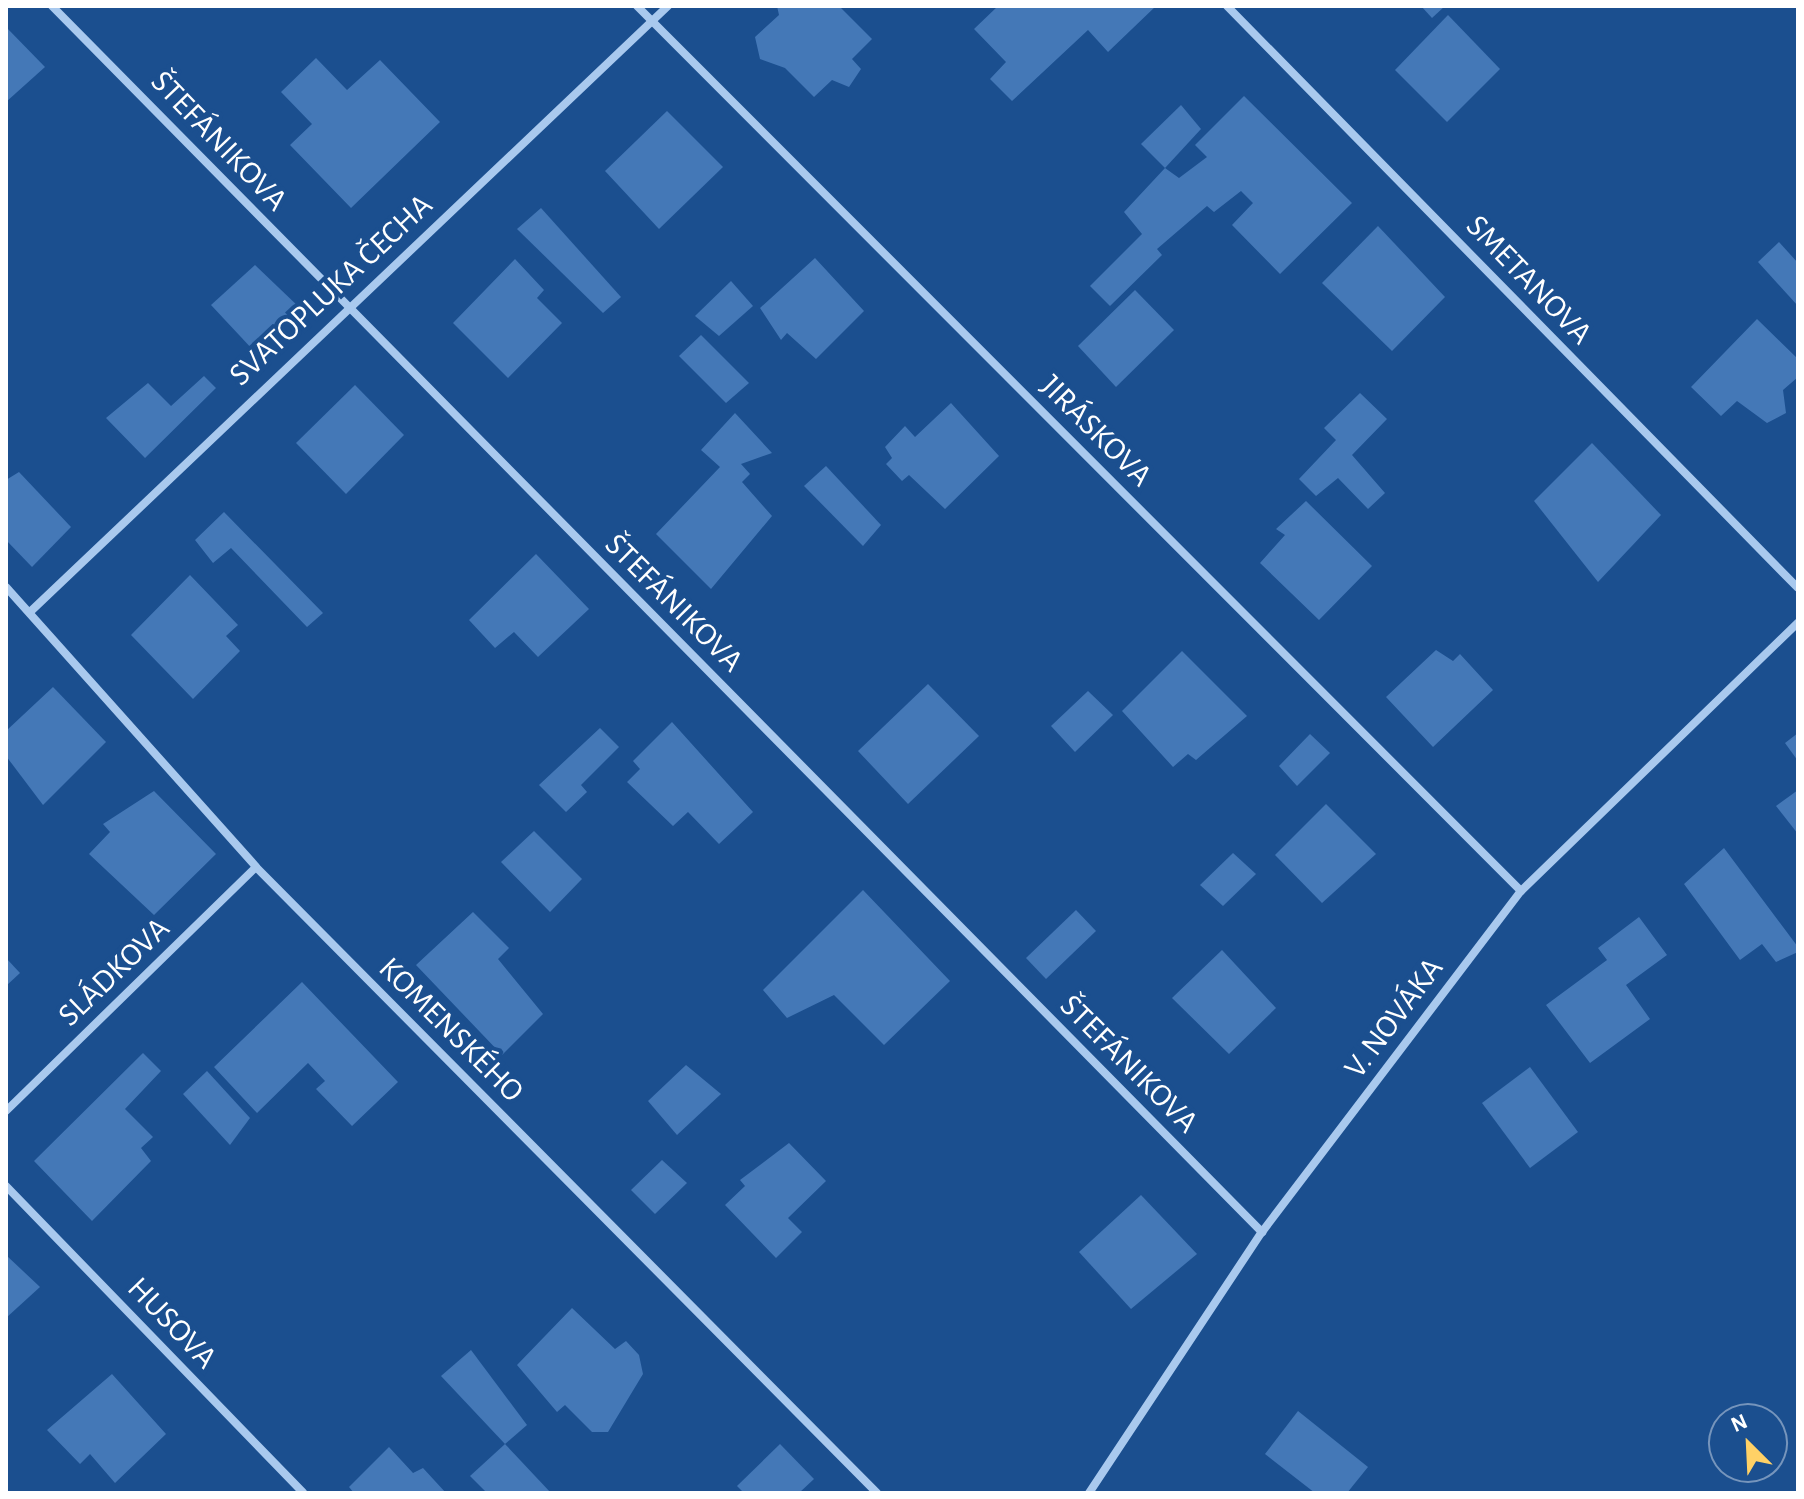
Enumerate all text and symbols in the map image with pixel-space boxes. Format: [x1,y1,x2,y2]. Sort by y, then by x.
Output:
street label: ŠTEFÁNIKOVA [143,63,295,219]
street label: SVATOPLUKA ČECHA [221,186,441,394]
street label: SMETANOVA [1458,207,1600,353]
street label: JIRÁSKOVA [1032,367,1160,495]
street label: ŠTEFÁNIKOVA [597,526,751,680]
street label: SLÁDKOVA [50,910,178,1034]
street label: KOMENSKÉHO [370,949,532,1111]
street label: V. NOVÁKA [1336,950,1452,1086]
street label: ŠTEFÁNIKOVA [1052,987,1206,1141]
street label: HUSOVA [119,1269,225,1377]
north arrow [1708,1403,1788,1483]
text: N [1728,1410,1751,1436]

